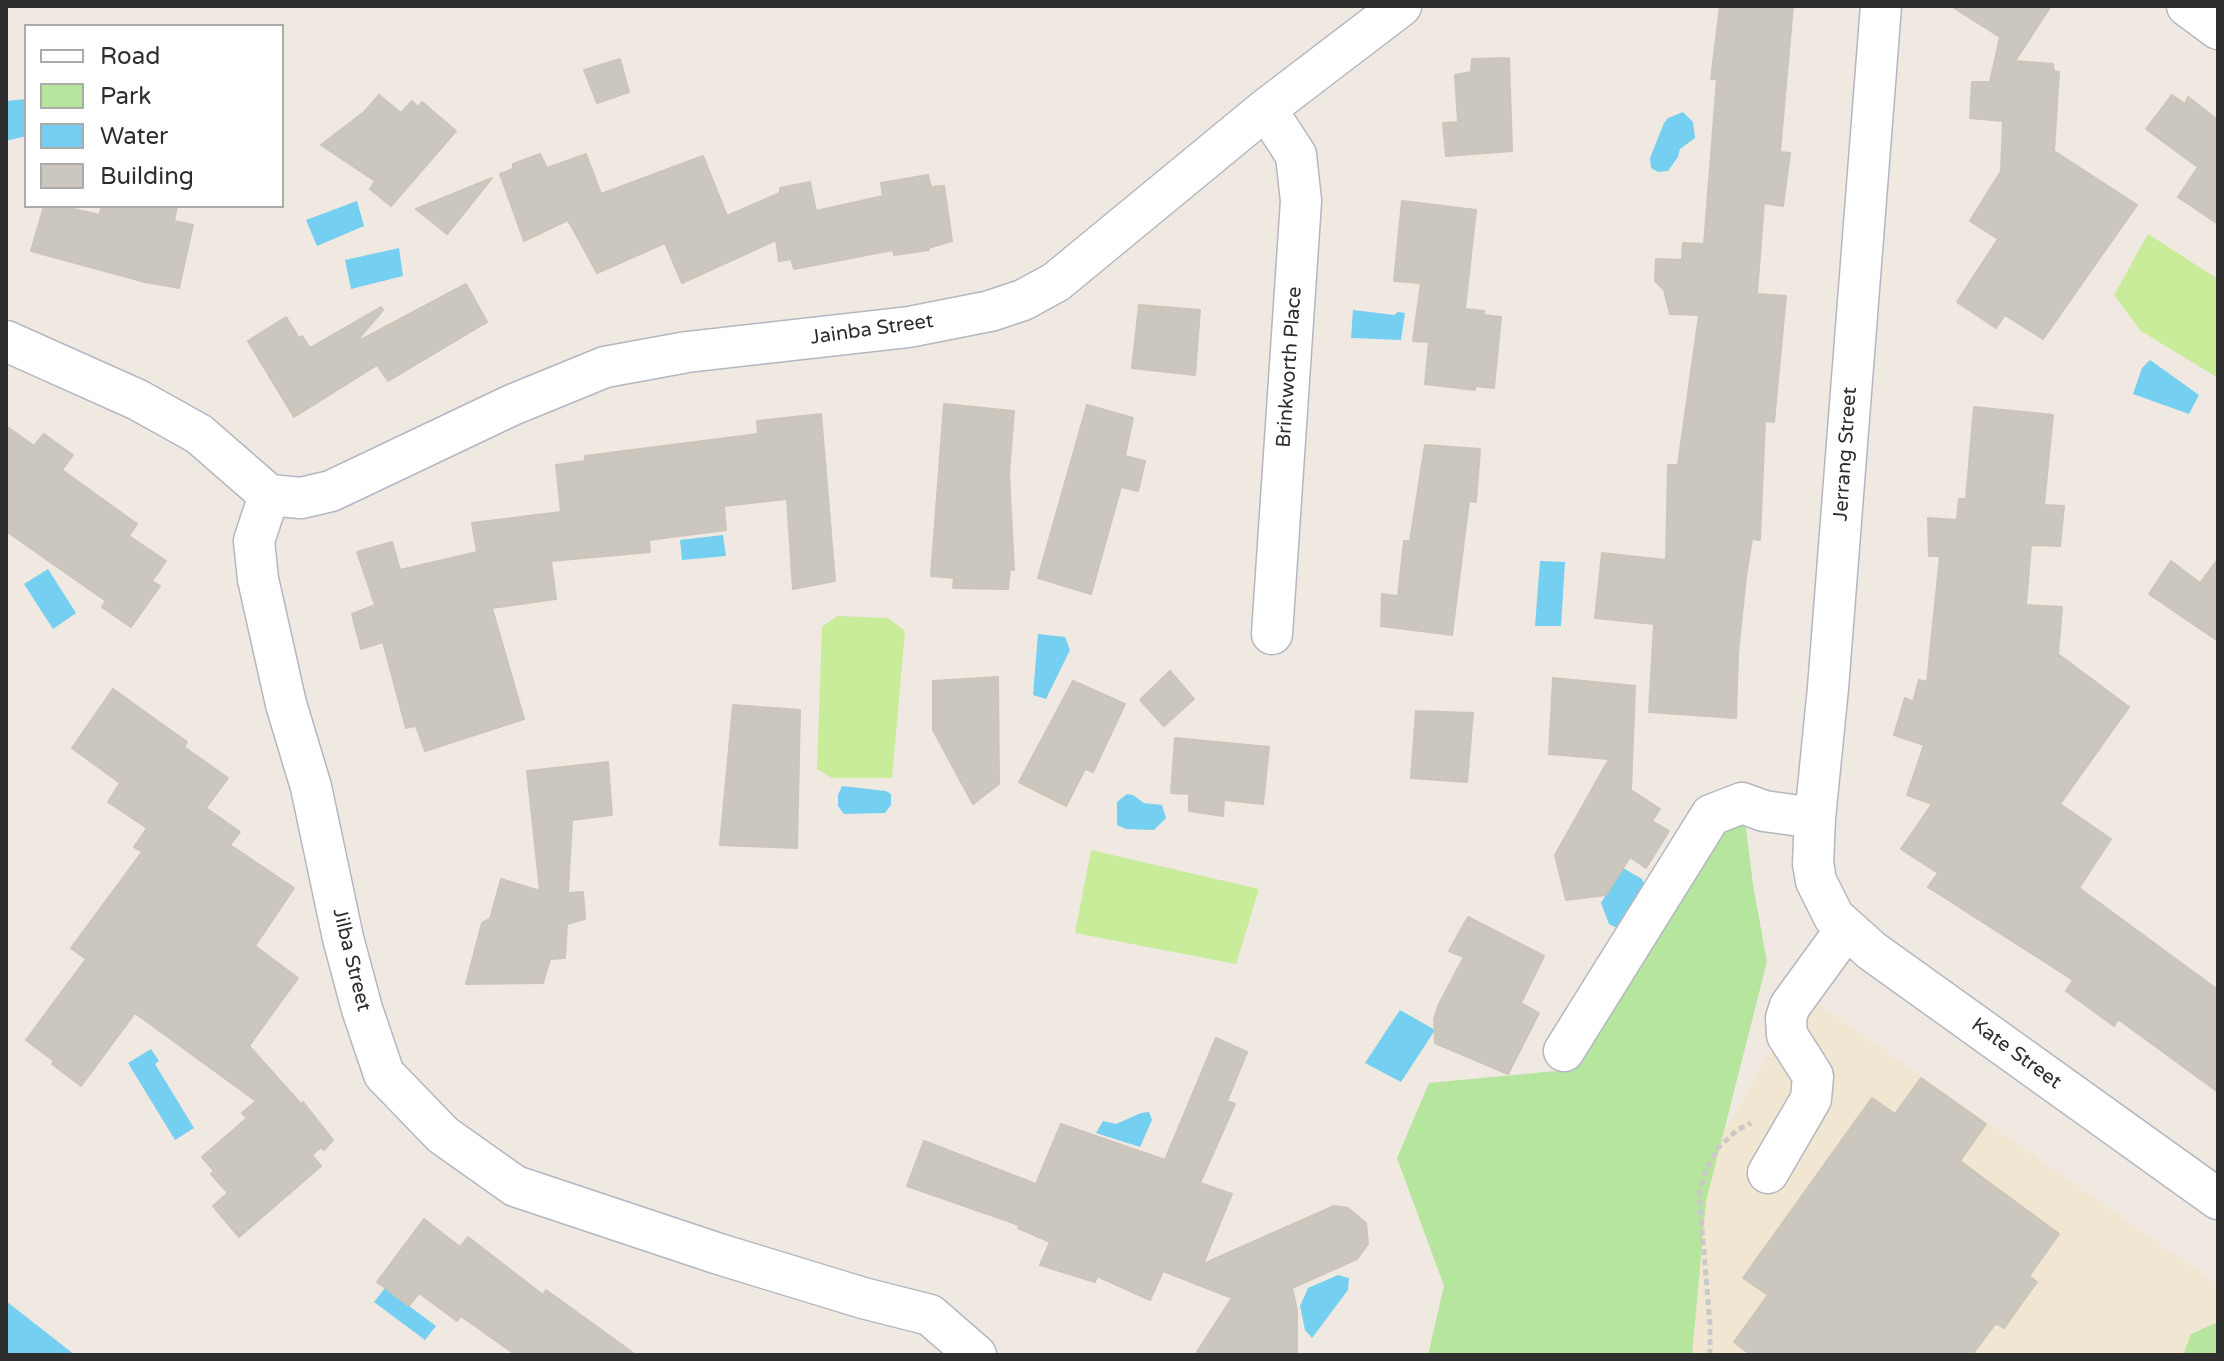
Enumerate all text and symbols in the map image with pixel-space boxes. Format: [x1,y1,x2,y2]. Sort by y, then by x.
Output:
legend [24,24,284,208]
text: Road [100,42,160,71]
text: Park [100,82,151,111]
text: Water [100,122,168,151]
text: Building [100,162,194,191]
street label: Brinkworth Place [1272,286,1308,448]
street label: Jainba Street [809,309,935,351]
street label: Jerrang Street [1829,386,1863,522]
street label: Jilba Street [327,906,375,1014]
street label: Kate Street [1966,1013,2066,1095]

